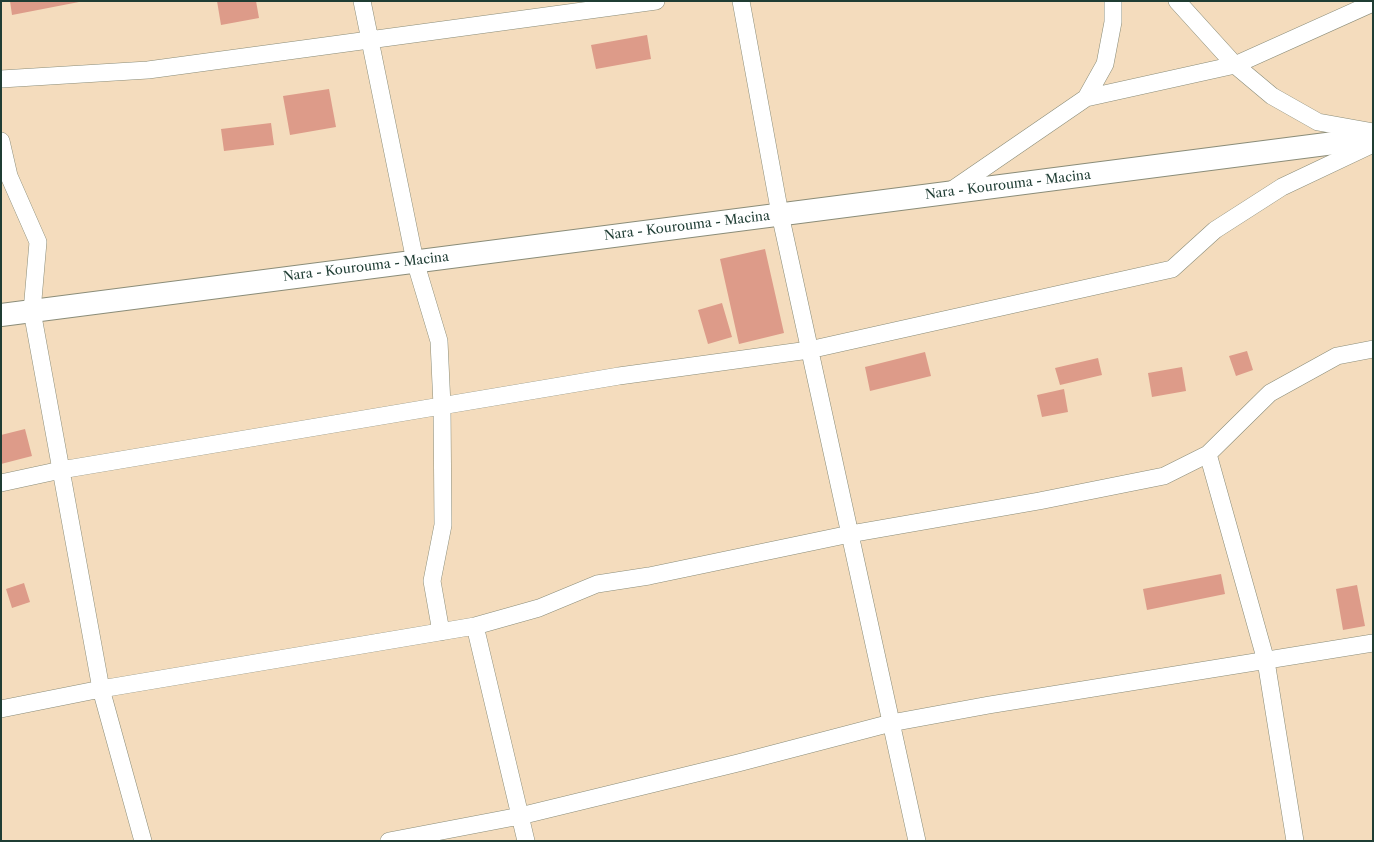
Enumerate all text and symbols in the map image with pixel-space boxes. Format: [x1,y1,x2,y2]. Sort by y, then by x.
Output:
street label: Nara - Kourouma - Macina [924,167,1092,203]
street label: Nara - Kourouma - Macina [603,208,771,244]
street label: Nara - Kourouma - Macina [282,249,450,285]

